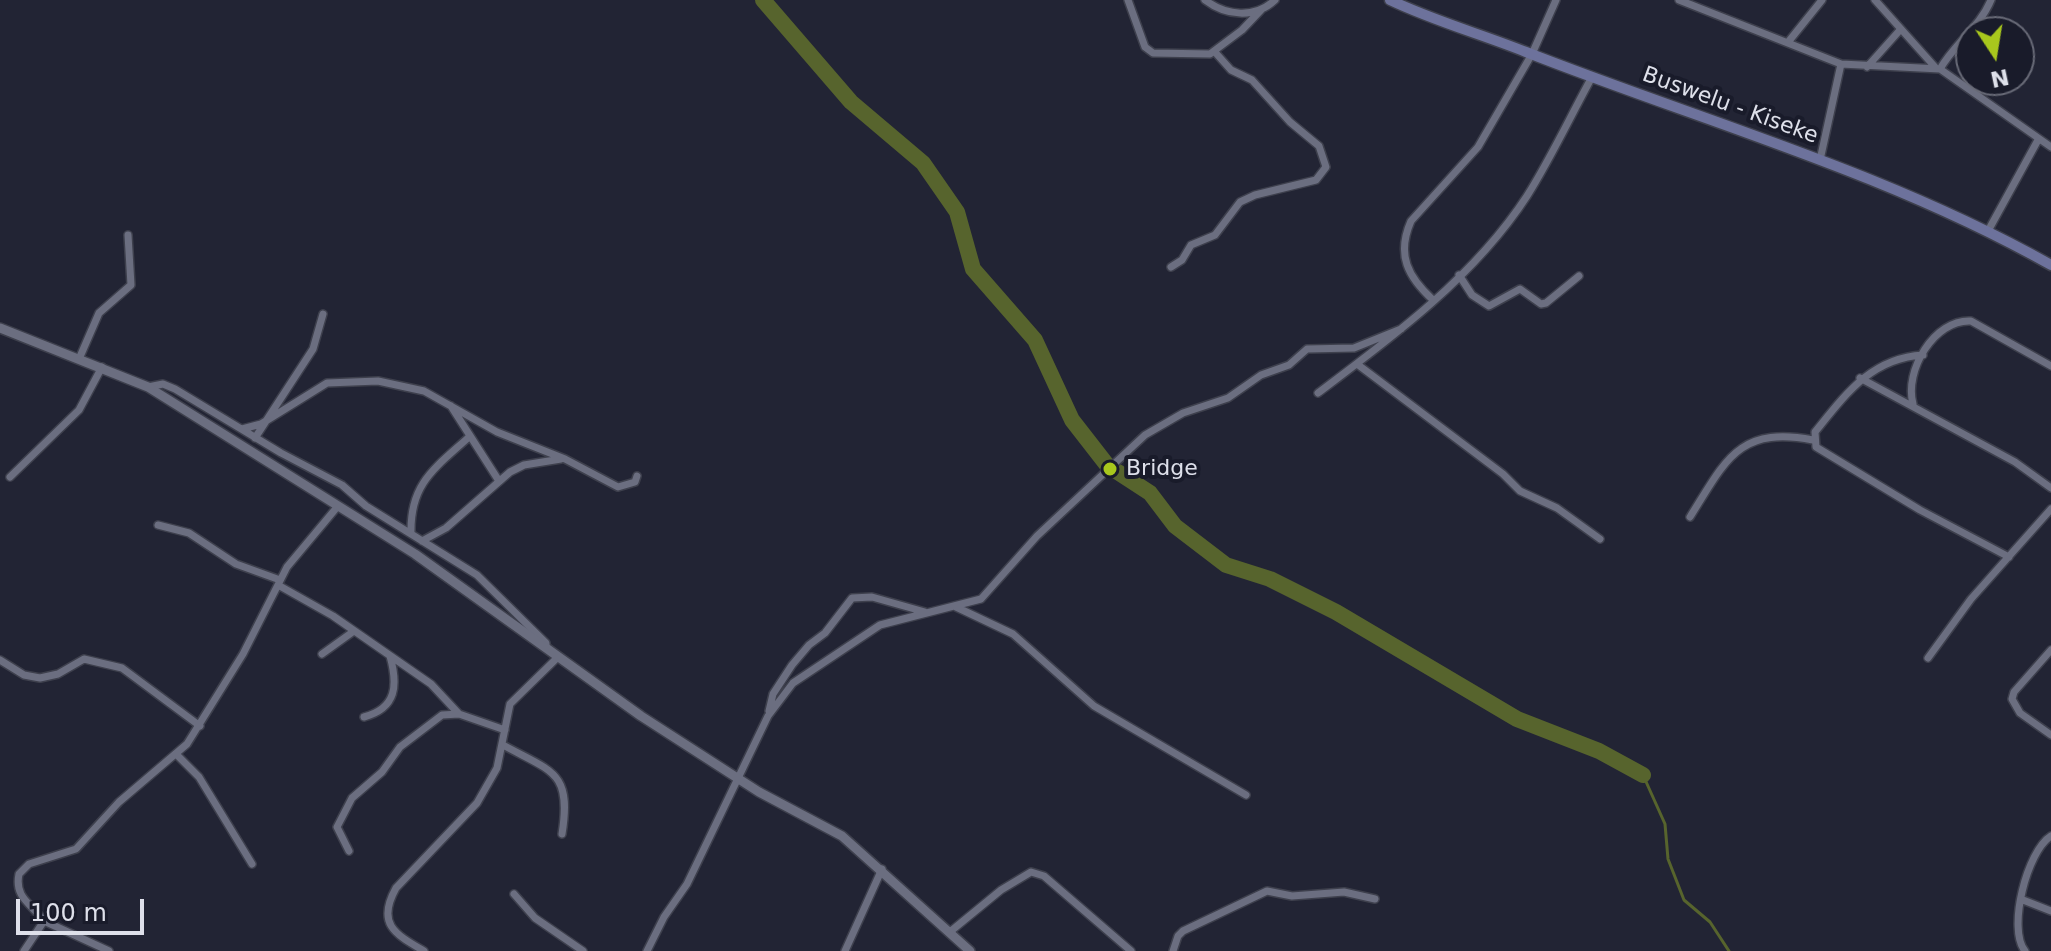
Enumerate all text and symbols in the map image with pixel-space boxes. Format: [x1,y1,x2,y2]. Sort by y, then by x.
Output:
north arrow [1955,16,2035,96]
street label: Buswelu - Kiseke [1639,62,1821,150]
text: N [1988,64,2011,92]
place label: Bridge [1126,456,1198,482]
marker: Bridge [1101,460,1119,478]
scale bar [20,883,148,933]
text: 100 m [30,899,107,927]

